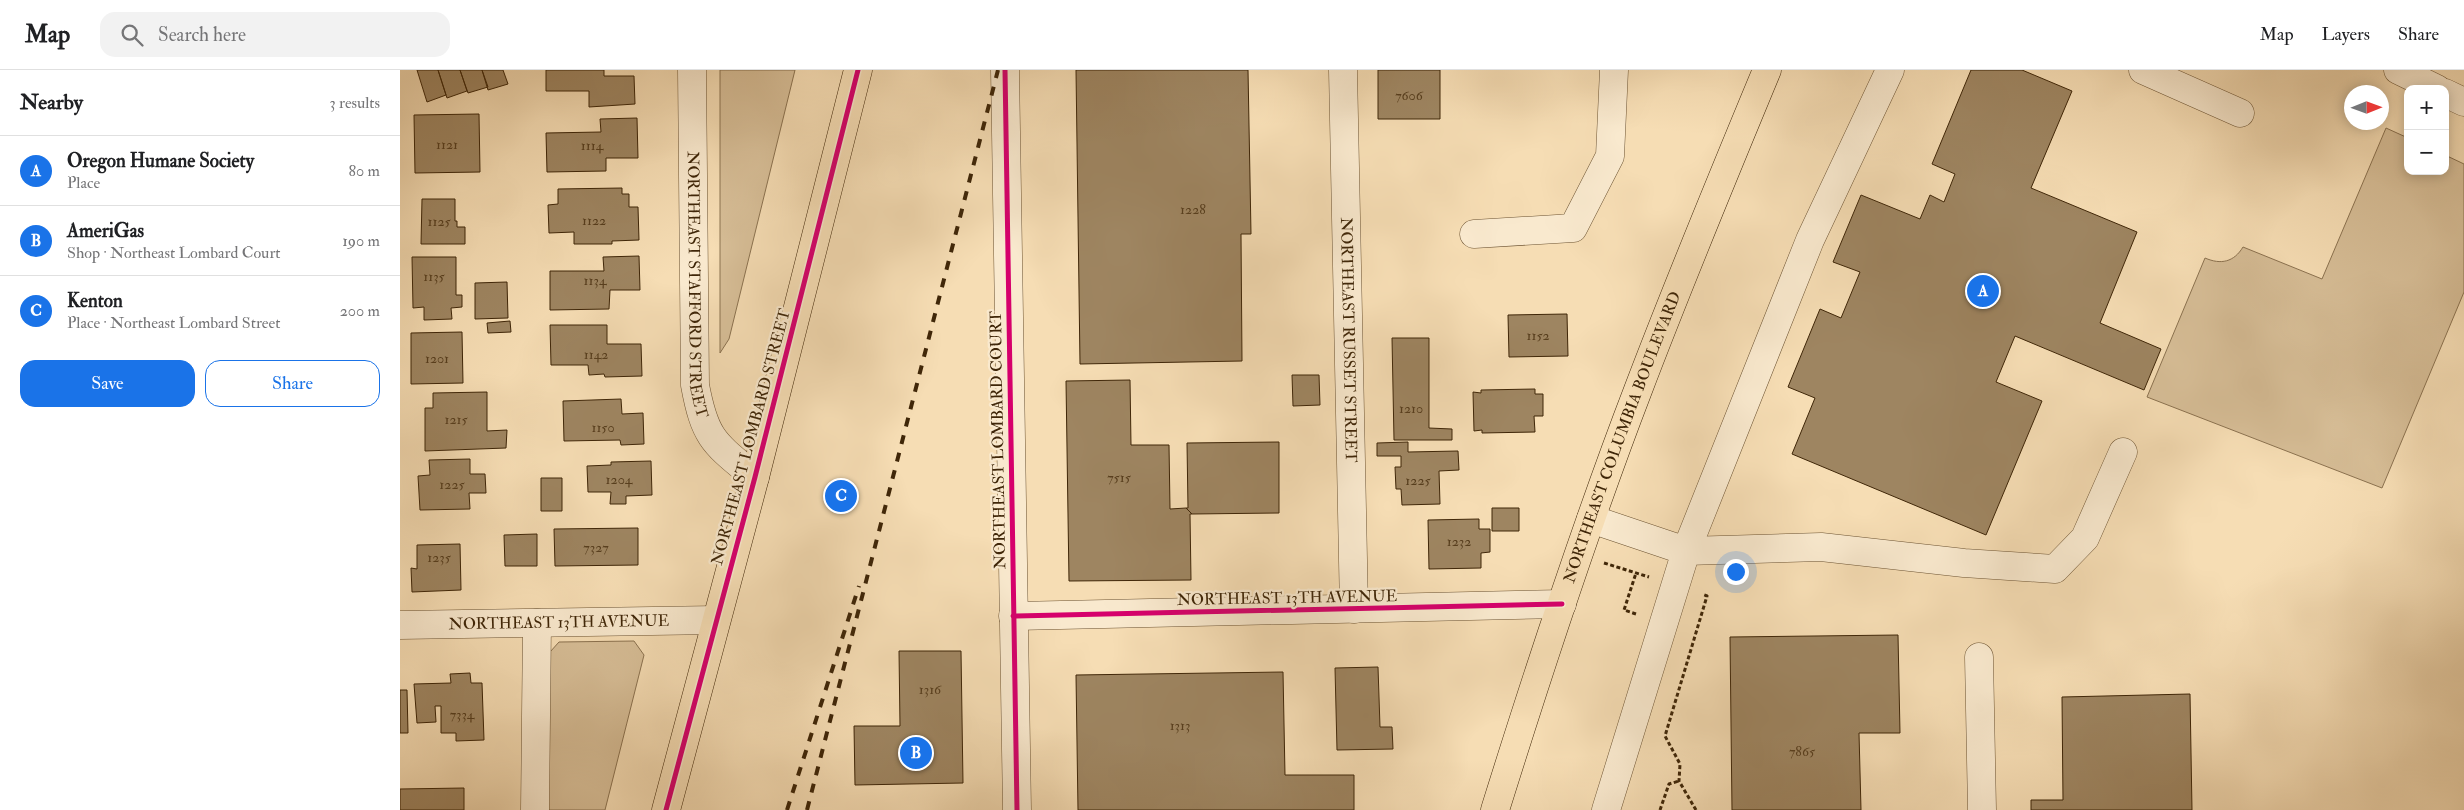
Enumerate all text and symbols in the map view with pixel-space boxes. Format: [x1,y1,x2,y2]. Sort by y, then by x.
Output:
search box [100,12,450,57]
text: Map [25,19,70,50]
icon: search [118,21,146,49]
text: Search here [158,23,246,47]
text: Map [2260,23,2294,46]
text: Layers [2322,23,2370,46]
text: Share [2398,23,2439,46]
north arrow [2344,85,2389,130]
map controls [2404,85,2449,175]
button: + [2404,85,2449,130]
house number: 7606 [1395,87,1424,104]
text: Nearby [20,89,83,116]
text: 3 results [329,93,380,113]
button: − [2404,130,2449,175]
house number: 1121 [436,136,458,153]
house number: 1114 [581,137,605,154]
text: Oregon Humane Society [67,149,254,173]
street label: NORTHEAST STAFFORD STREET [683,151,712,421]
text: A [31,161,41,181]
text: 80 m [349,161,380,181]
text: Place [67,173,100,193]
house number: 1228 [1180,201,1206,218]
house number: 1122 [582,212,606,229]
house number: 1125 [427,213,451,230]
street label: NORTHEAST RUSSET STREET [1336,217,1361,463]
text: AmeriGas [67,219,144,243]
text: B [31,231,41,251]
text: 190 m [342,231,380,251]
text: Shop · Northeast Lombard Court [67,243,281,263]
house number: 1135 [423,268,446,285]
house number: 1134 [584,272,608,289]
pin: A [1967,272,1999,310]
text: Kenton [67,289,123,313]
street label: NORTHEAST COLUMBIA BOULEVARD [1559,289,1685,586]
text: C [30,301,42,321]
text: 200 m [340,301,380,321]
street label: NORTHEAST LOMBARD STREET [707,307,795,567]
street label: NORTHEAST LOMBARD COURT [986,311,1010,569]
text: Place · Northeast Lombard Street [67,313,280,333]
house number: 1152 [1526,327,1550,344]
house number: 1142 [584,346,608,363]
house number: 1201 [425,350,449,367]
button: Save [20,360,195,407]
button: Share [205,360,380,407]
house number: 1210 [1399,400,1423,417]
house number: 1215 [444,411,468,428]
house number: 1150 [591,419,615,436]
house number: 7515 [1107,469,1132,486]
house number: 1204 [606,471,634,488]
house number: 1225 [1405,472,1431,489]
house number: 1225 [439,476,465,493]
pin: C [825,477,857,515]
house number: 1232 [1447,533,1471,550]
house number: 7327 [583,539,609,556]
house number: 1235 [427,549,452,566]
your location [1723,559,1749,585]
street label: NORTHEAST 13TH AVENUE [1177,586,1397,610]
street label: NORTHEAST 13TH AVENUE [449,611,669,634]
house number: 1316 [919,681,942,698]
house number: 7334 [450,706,476,723]
house number: 1313 [1170,717,1190,734]
pin: B [900,734,932,772]
house number: 7865 [1789,743,1816,760]

